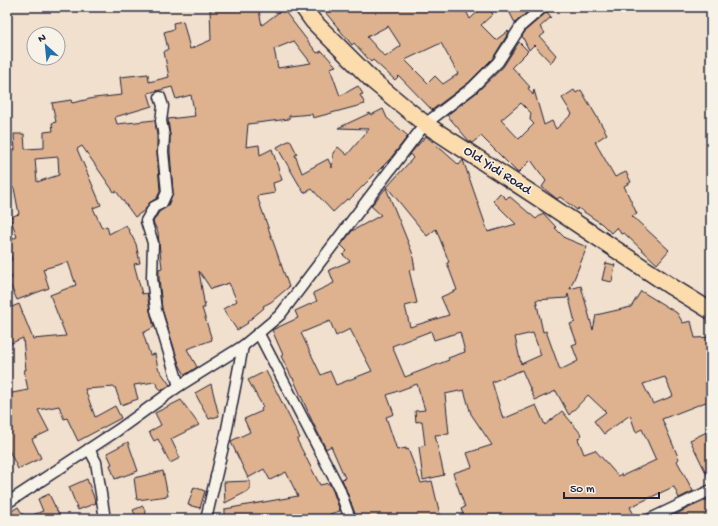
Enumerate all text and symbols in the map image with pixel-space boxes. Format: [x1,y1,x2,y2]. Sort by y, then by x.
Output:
north arrow [26,26,66,66]
text: N [36,32,48,46]
street label: Old Yidi Road [460,143,536,200]
scale bar [564,474,659,500]
text: 50 m [570,483,595,497]

